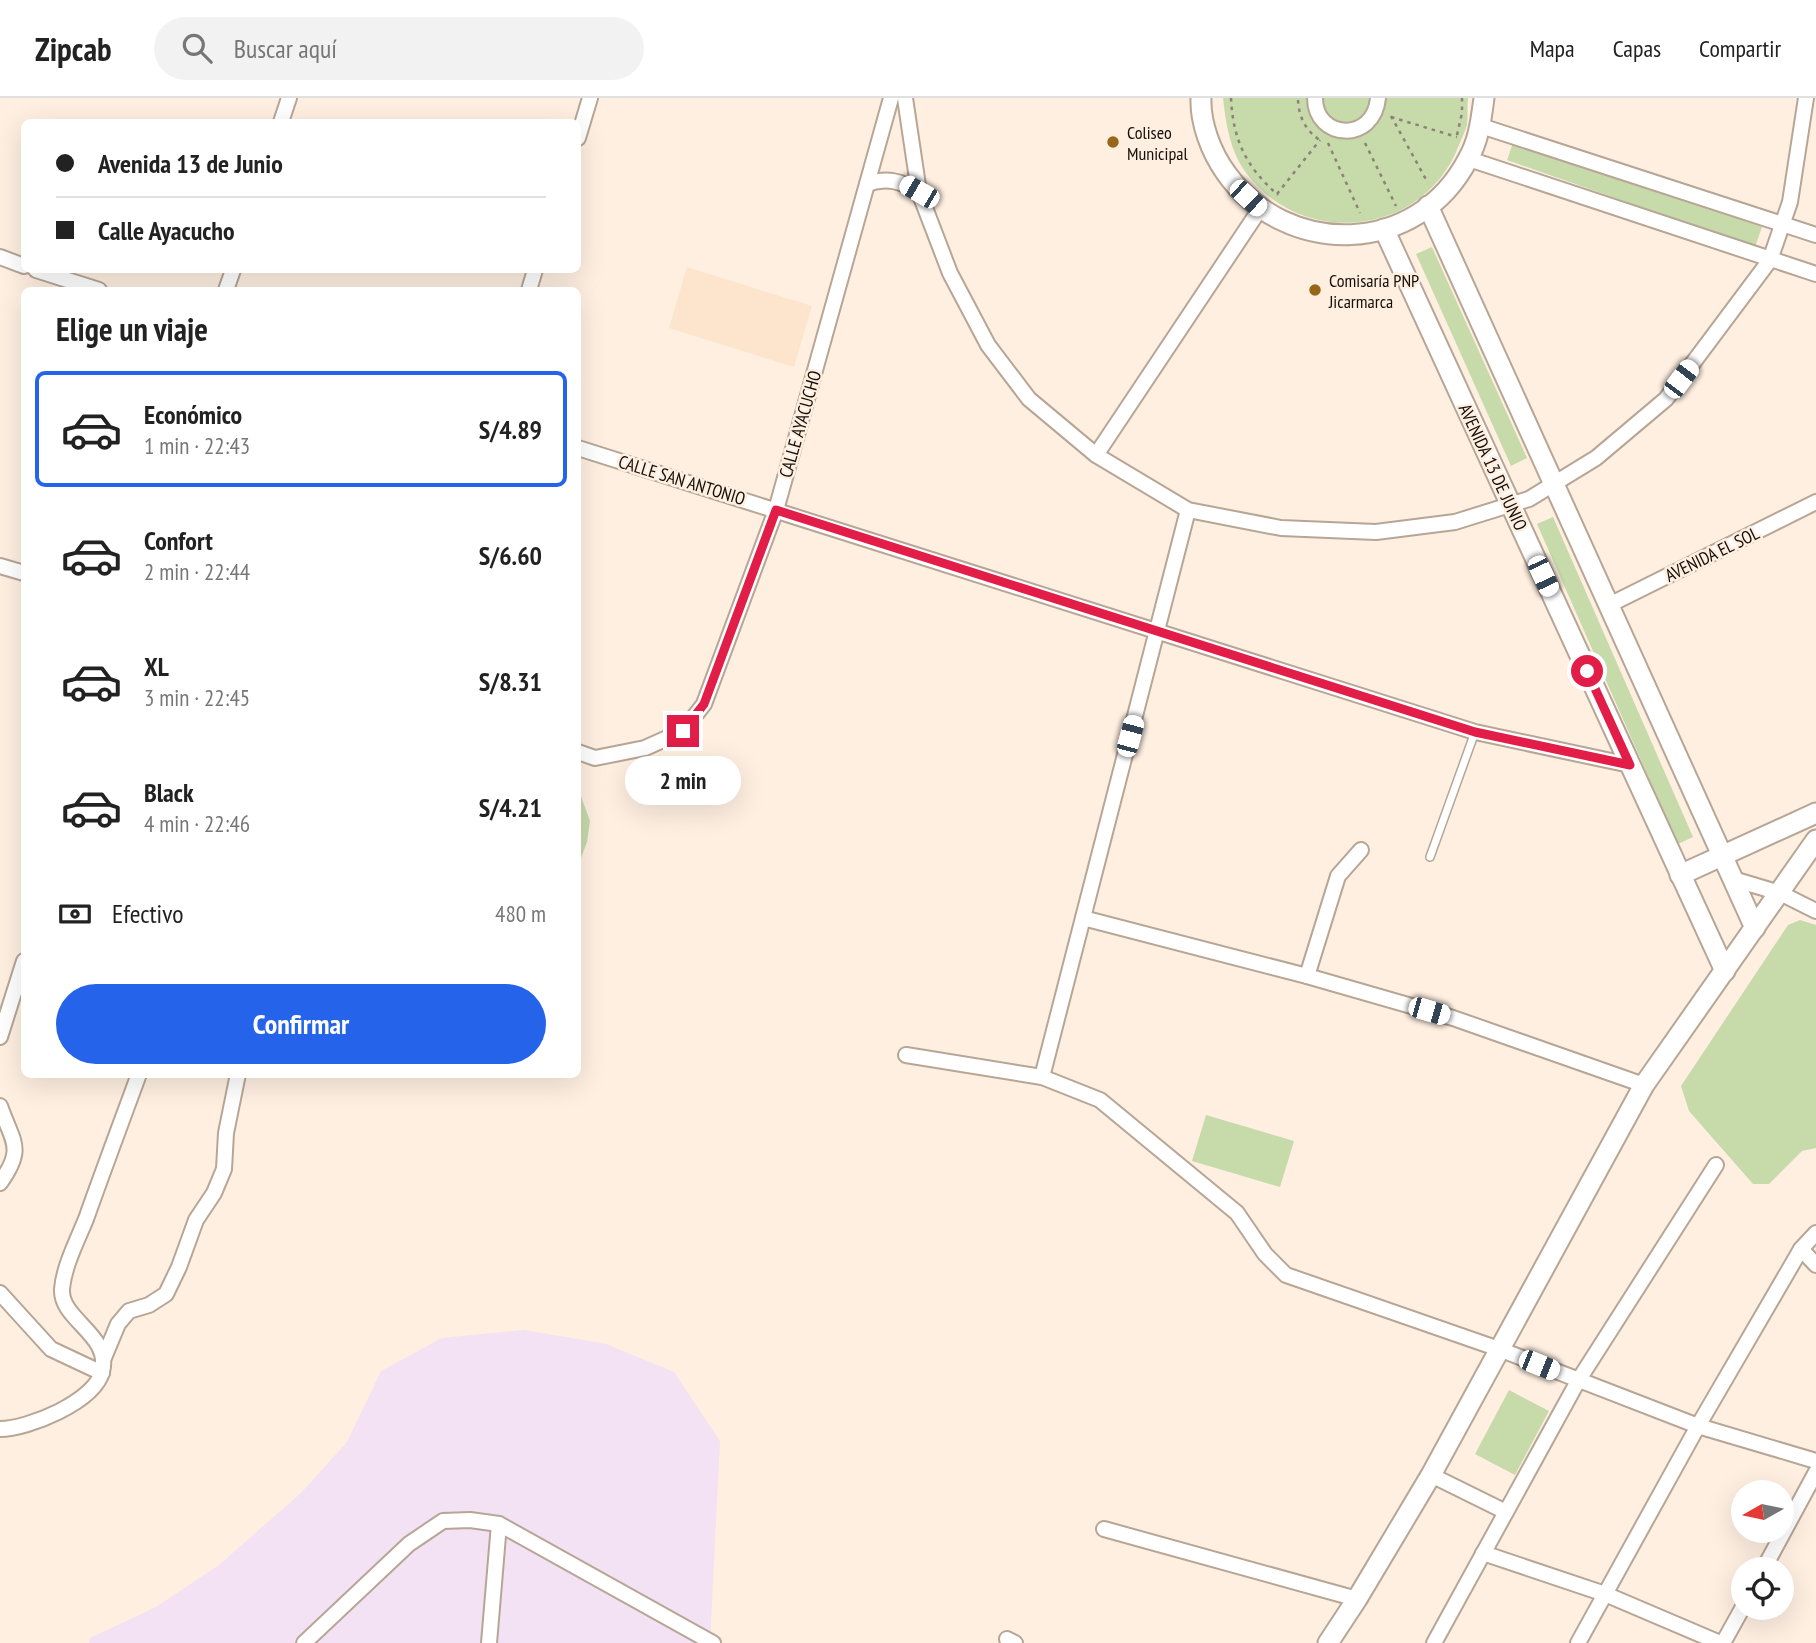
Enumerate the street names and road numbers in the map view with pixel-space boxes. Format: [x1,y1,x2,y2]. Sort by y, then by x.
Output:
street label: CALLE AYACUCHO [774,368,826,480]
street label: AVENIDA 13 DE JUNIO [1454,400,1532,534]
street label: CALLE SAN ANTONIO [616,450,748,510]
street label: AVENIDA EL SOL [1661,521,1763,587]

